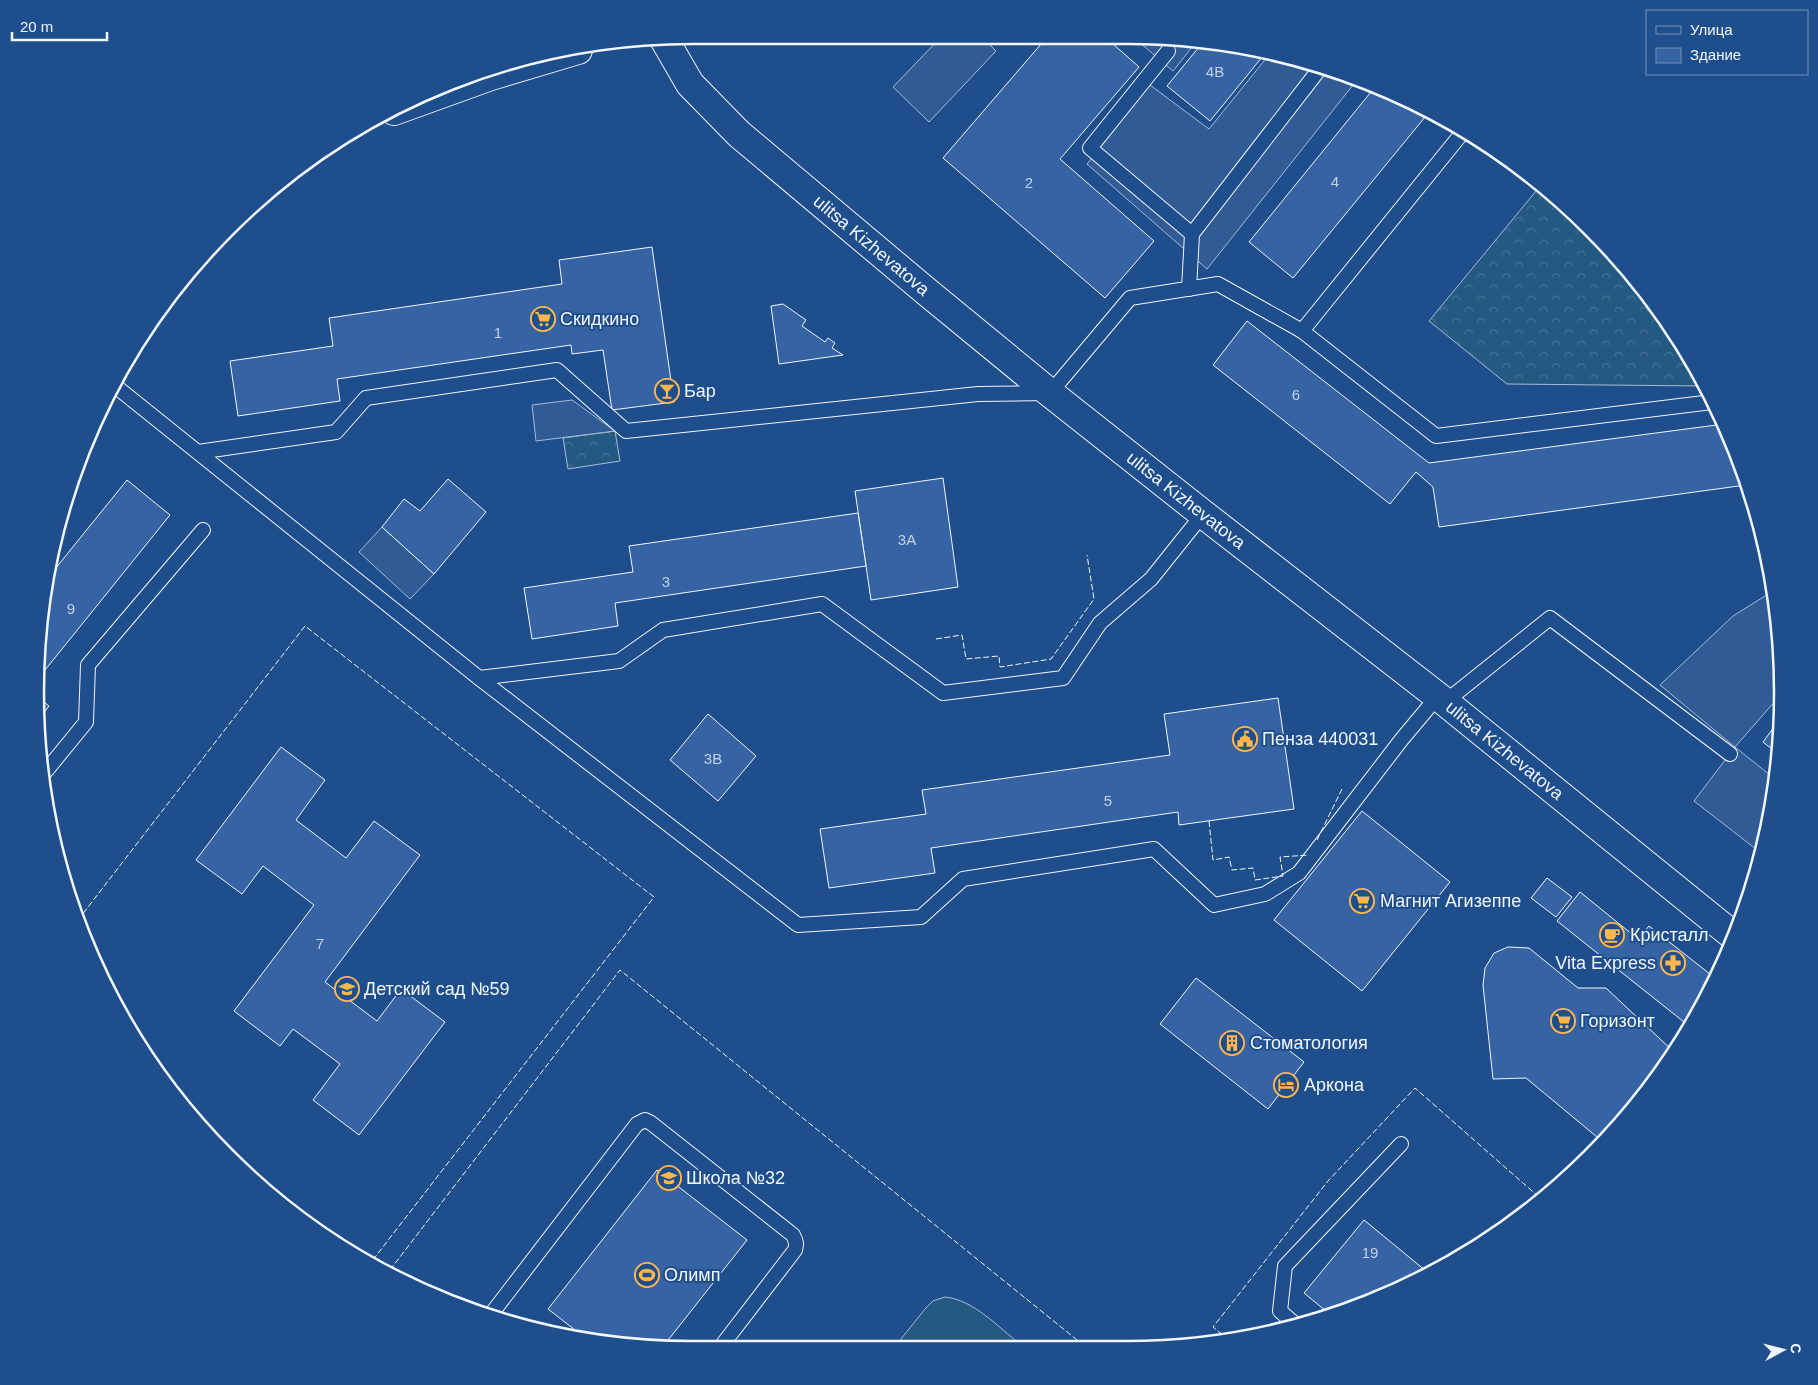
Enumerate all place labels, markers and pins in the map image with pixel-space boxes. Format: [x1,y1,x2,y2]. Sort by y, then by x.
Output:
supermarket icon: Скидкино [530,306,556,332]
place label: Скидкино [560,309,639,329]
bar icon: Бар [654,378,680,404]
place label: Бар [684,381,716,401]
public building icon: Пенза 440031 [1232,726,1258,752]
place label: Пенза 440031 [1262,729,1378,749]
supermarket icon: Магнит Агизеппе [1349,888,1375,914]
place label: Магнит Агизеппе [1380,891,1521,911]
cafe icon: Кристалл [1599,922,1625,948]
place label: Кристалл [1630,925,1709,945]
pharmacy icon: Vita Express [1660,950,1686,976]
place label: Vita Express [1555,953,1656,973]
school or university icon: Детский сад №59 [334,976,360,1002]
place label: Детский сад №59 [364,979,509,999]
supermarket icon: Горизонт [1550,1008,1576,1034]
place label: Горизонт [1580,1011,1655,1031]
building icon: Стоматология [1219,1030,1245,1056]
place label: Стоматология [1250,1033,1368,1053]
hotel icon: Аркона [1273,1072,1299,1098]
place label: Аркона [1304,1075,1365,1095]
school or university icon: Школа №32 [656,1165,682,1191]
place label: Школа №32 [686,1168,785,1188]
sports icon: Олимп [634,1262,660,1288]
place label: Олимп [664,1265,720,1285]

